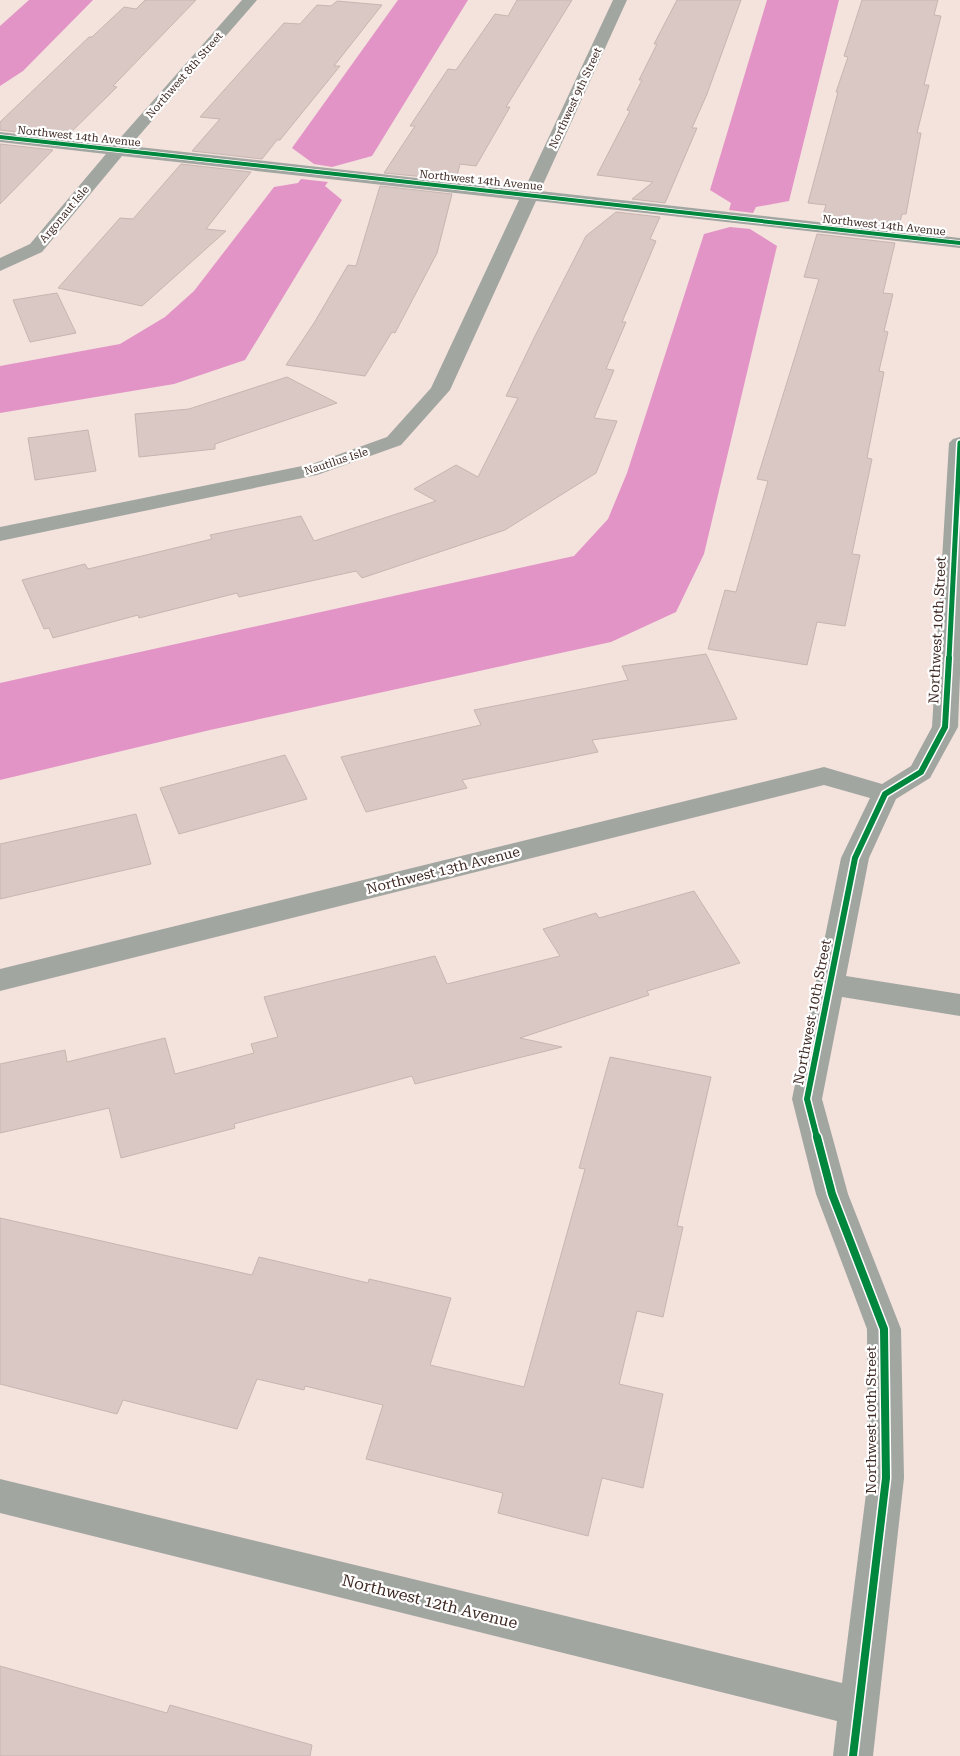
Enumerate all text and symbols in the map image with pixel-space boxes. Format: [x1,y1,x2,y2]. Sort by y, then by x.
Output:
street label: Northwest 8th Street [143,30,225,121]
street label: Northwest 9th Street [546,46,605,151]
street label: Northwest 14th Avenue [17,124,141,149]
street label: Northwest 14th Avenue [419,168,543,193]
street label: Argonaut Isle [37,183,92,245]
street label: Northwest 14th Avenue [822,213,946,238]
street label: Nautilus Isle [303,445,370,478]
street label: Northwest 10th Street [925,556,949,704]
street label: Northwest 13th Avenue [364,843,522,897]
street label: Northwest 10th Street [790,938,834,1086]
street label: Northwest 10th Street [863,1346,879,1494]
street label: Northwest 12th Avenue [340,1570,520,1633]

